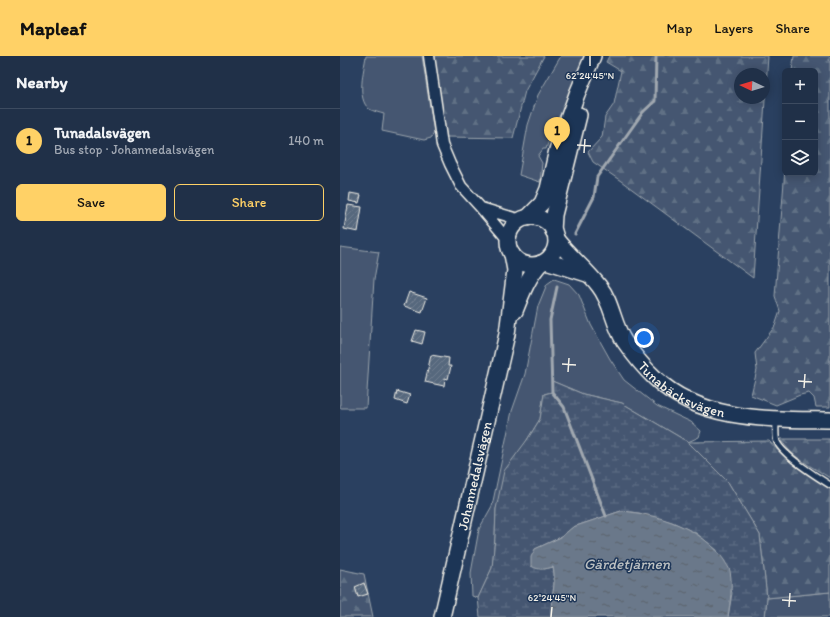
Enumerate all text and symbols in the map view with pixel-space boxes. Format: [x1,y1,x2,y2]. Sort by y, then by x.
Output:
text: Mapleaf [20,17,86,40]
text: Map [667,20,692,37]
text: Layers [714,20,753,37]
text: Share [775,20,810,37]
north arrow [734,68,770,104]
map controls [782,68,818,176]
button: + [782,68,818,104]
text: 62°24'45"N [566,69,614,82]
text: Nearby [16,72,68,92]
button: − [782,104,818,140]
pin: 1 [544,117,570,150]
text: Tunadalsvägen [54,124,150,142]
text: 1 [26,133,32,148]
text: 140 m [288,133,324,148]
button: layers [782,140,818,176]
text: Bus stop · Johannedalsvägen [54,142,215,157]
button: Save [16,184,166,221]
button: Share [174,184,324,221]
your location [634,328,654,348]
street label: Tunabäcksvägen [635,358,727,421]
street label: Johannedalsvägen [454,420,495,532]
water label: Gärdetjärnen [584,555,671,573]
text: 62°24'45"N [528,591,576,604]

